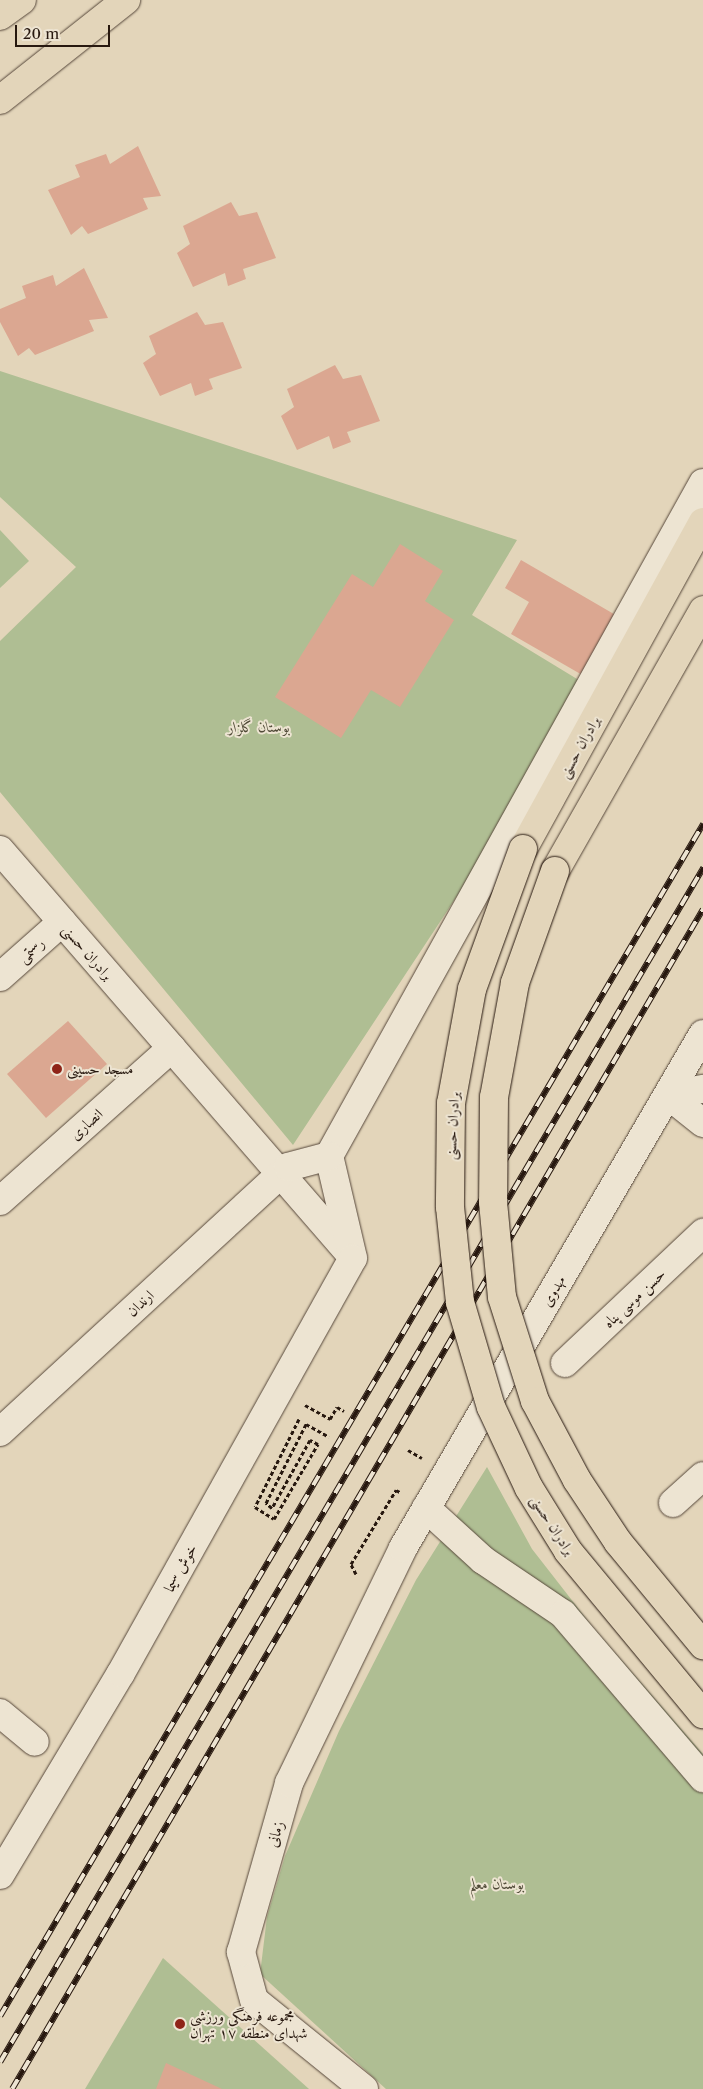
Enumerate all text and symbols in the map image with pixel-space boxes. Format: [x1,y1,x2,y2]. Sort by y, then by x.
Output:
scale bar [18,15,112,47]
text: 20 m [23,24,59,43]
street label: برادران حسنی [555,713,603,781]
park label: بوستان گلزار [228,718,290,736]
street label: برادران حسنی [59,920,117,984]
street label: رستمی [14,934,48,966]
place label: مسجد حسینی [67,1060,133,1078]
marker: مسجد حسینی [51,1063,63,1075]
street label: برادران حسنی [441,1091,463,1161]
street label: انصاری [66,1105,106,1143]
street label: حسن موسی پناه [599,1265,669,1331]
street label: مهدوی [537,1272,569,1310]
street label: ارندان [123,1286,157,1320]
street label: برادران حسنی [527,1491,579,1559]
street label: خوش سیما [160,1541,200,1595]
street label: زمانی [263,1819,287,1849]
park label: بوستان معلم [470,1875,524,1893]
place label: مجموعه فرهنگی ورزشی شهدای منطقه ۱۷ تهران [190,2006,307,2041]
marker: مجموعه فرهنگی ورزشی شهدای منطقه ۱۷ تهران [174,2018,186,2030]

